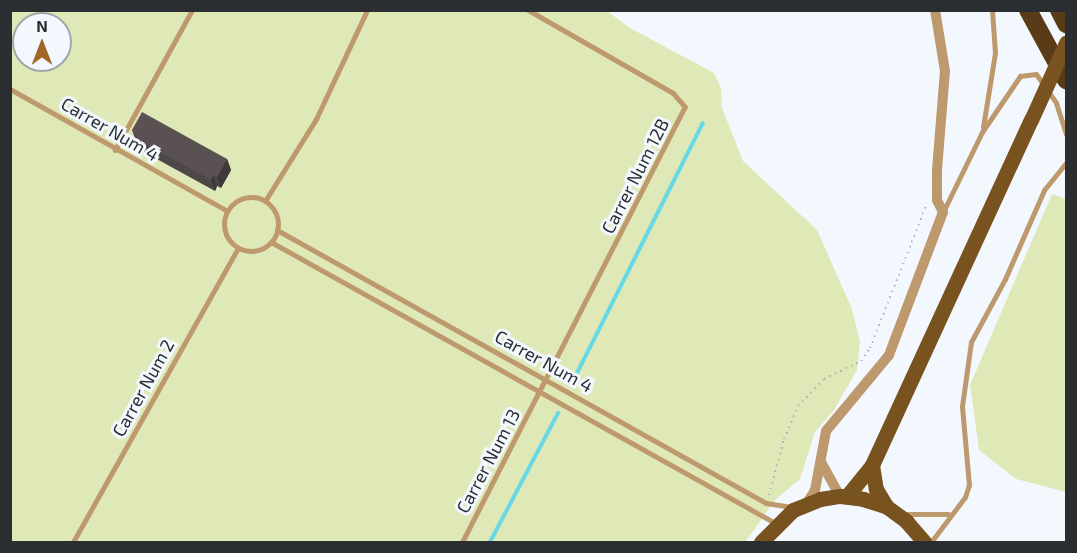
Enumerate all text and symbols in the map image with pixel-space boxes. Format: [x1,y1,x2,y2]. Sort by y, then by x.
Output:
north arrow [12,12,72,72]
text: N [36,16,48,35]
street label: Carrer Num 4 [57,92,163,166]
street label: Carrer Num 12B [597,115,673,237]
street label: Carrer Num 4 [491,325,597,397]
street label: Carrer Num 2 [107,335,179,441]
street label: Carrer Num 13 [451,405,525,517]

